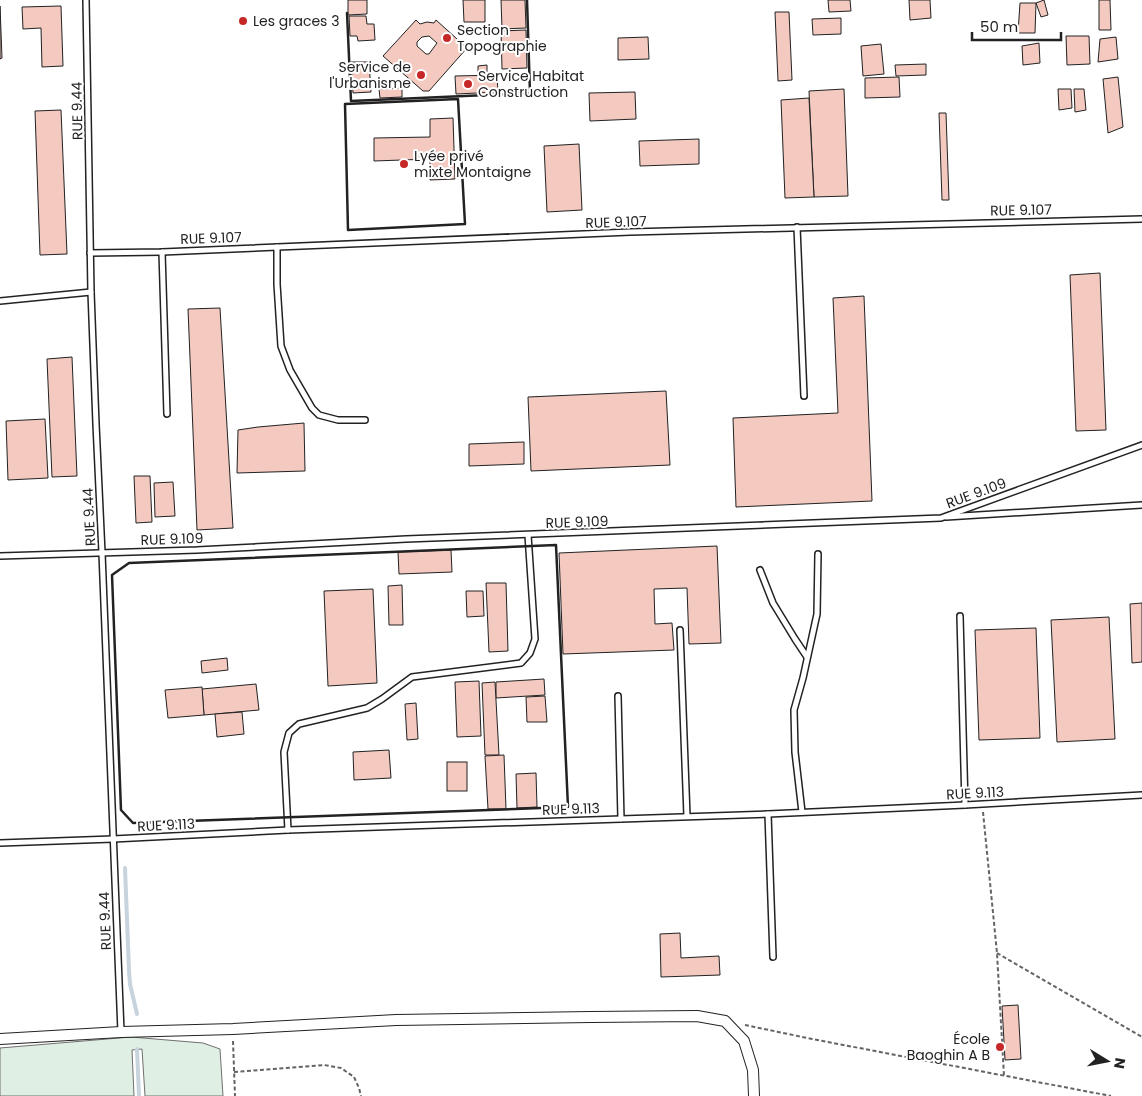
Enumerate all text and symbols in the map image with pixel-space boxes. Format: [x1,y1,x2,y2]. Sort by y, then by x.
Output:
scale bar [972,10,1061,42]
place label: Les graces 3 [253,11,339,31]
marker: Les graces 3 [237,15,249,27]
text: 50 m [980,16,1018,37]
place label: Section Topographie [457,20,547,56]
marker: Section Topographie [441,32,453,44]
place label: Service de l'Urbanisme [329,57,411,93]
place label: Service Habitat Construction [478,66,584,102]
marker: Service de l'Urbanisme [415,69,427,81]
marker: Service Habitat Construction [462,78,474,90]
street label: RUE 9.44 [66,82,88,140]
place label: Lyée privé mixte Montaigne [414,146,531,182]
marker: Lyée privé mixte Montaigne [398,158,410,170]
street label: RUE 9.107 [990,199,1052,221]
street label: RUE 9.107 [585,211,647,233]
street label: RUE 9.107 [180,227,242,249]
street label: RUE 9.109 [943,473,1009,513]
street label: RUE 9.44 [77,487,101,547]
street label: RUE 9.109 [545,511,609,533]
street label: RUE 9.109 [140,528,204,550]
street label: RUE 9.113 [946,781,1004,805]
street label: RUE 9.113 [542,798,600,820]
street label: RUE 9.113 [137,813,195,837]
street label: RUE 9.44 [94,891,116,950]
place label: École Baoghin A B [907,1029,990,1065]
north arrow [1082,1036,1132,1086]
marker: École Baoghin A B [994,1041,1006,1053]
text: N [1109,1056,1131,1070]

